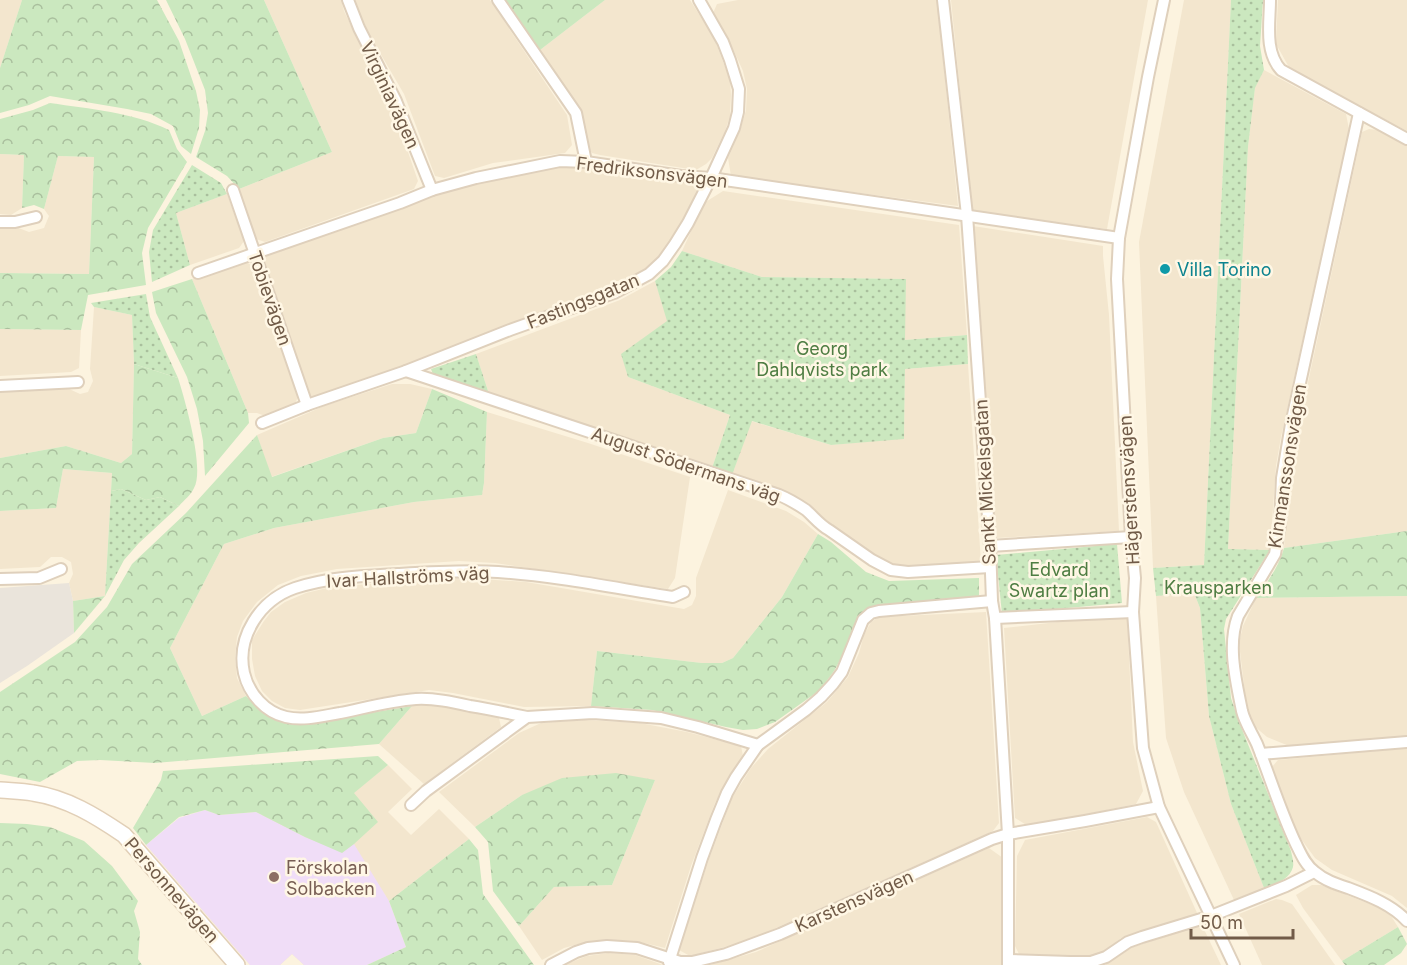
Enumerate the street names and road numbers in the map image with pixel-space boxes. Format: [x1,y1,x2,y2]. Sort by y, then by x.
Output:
street label: Virginiavägen [356,38,424,152]
street label: Fredriksonsvägen [575,152,729,192]
street label: Tobievägen [244,248,296,348]
street label: Fastingsgatan [524,269,642,333]
street label: Kinmanssonsvägen [1264,382,1310,550]
street label: Sankt Mickelsgatan [970,399,1000,565]
street label: Hägerstensvägen [1115,415,1143,565]
street label: August Södermans väg [589,423,783,507]
street label: Ivar Hallströms väg [326,562,490,592]
street label: Personnevägen [121,833,223,947]
street label: Karstensvägen [792,866,916,936]

